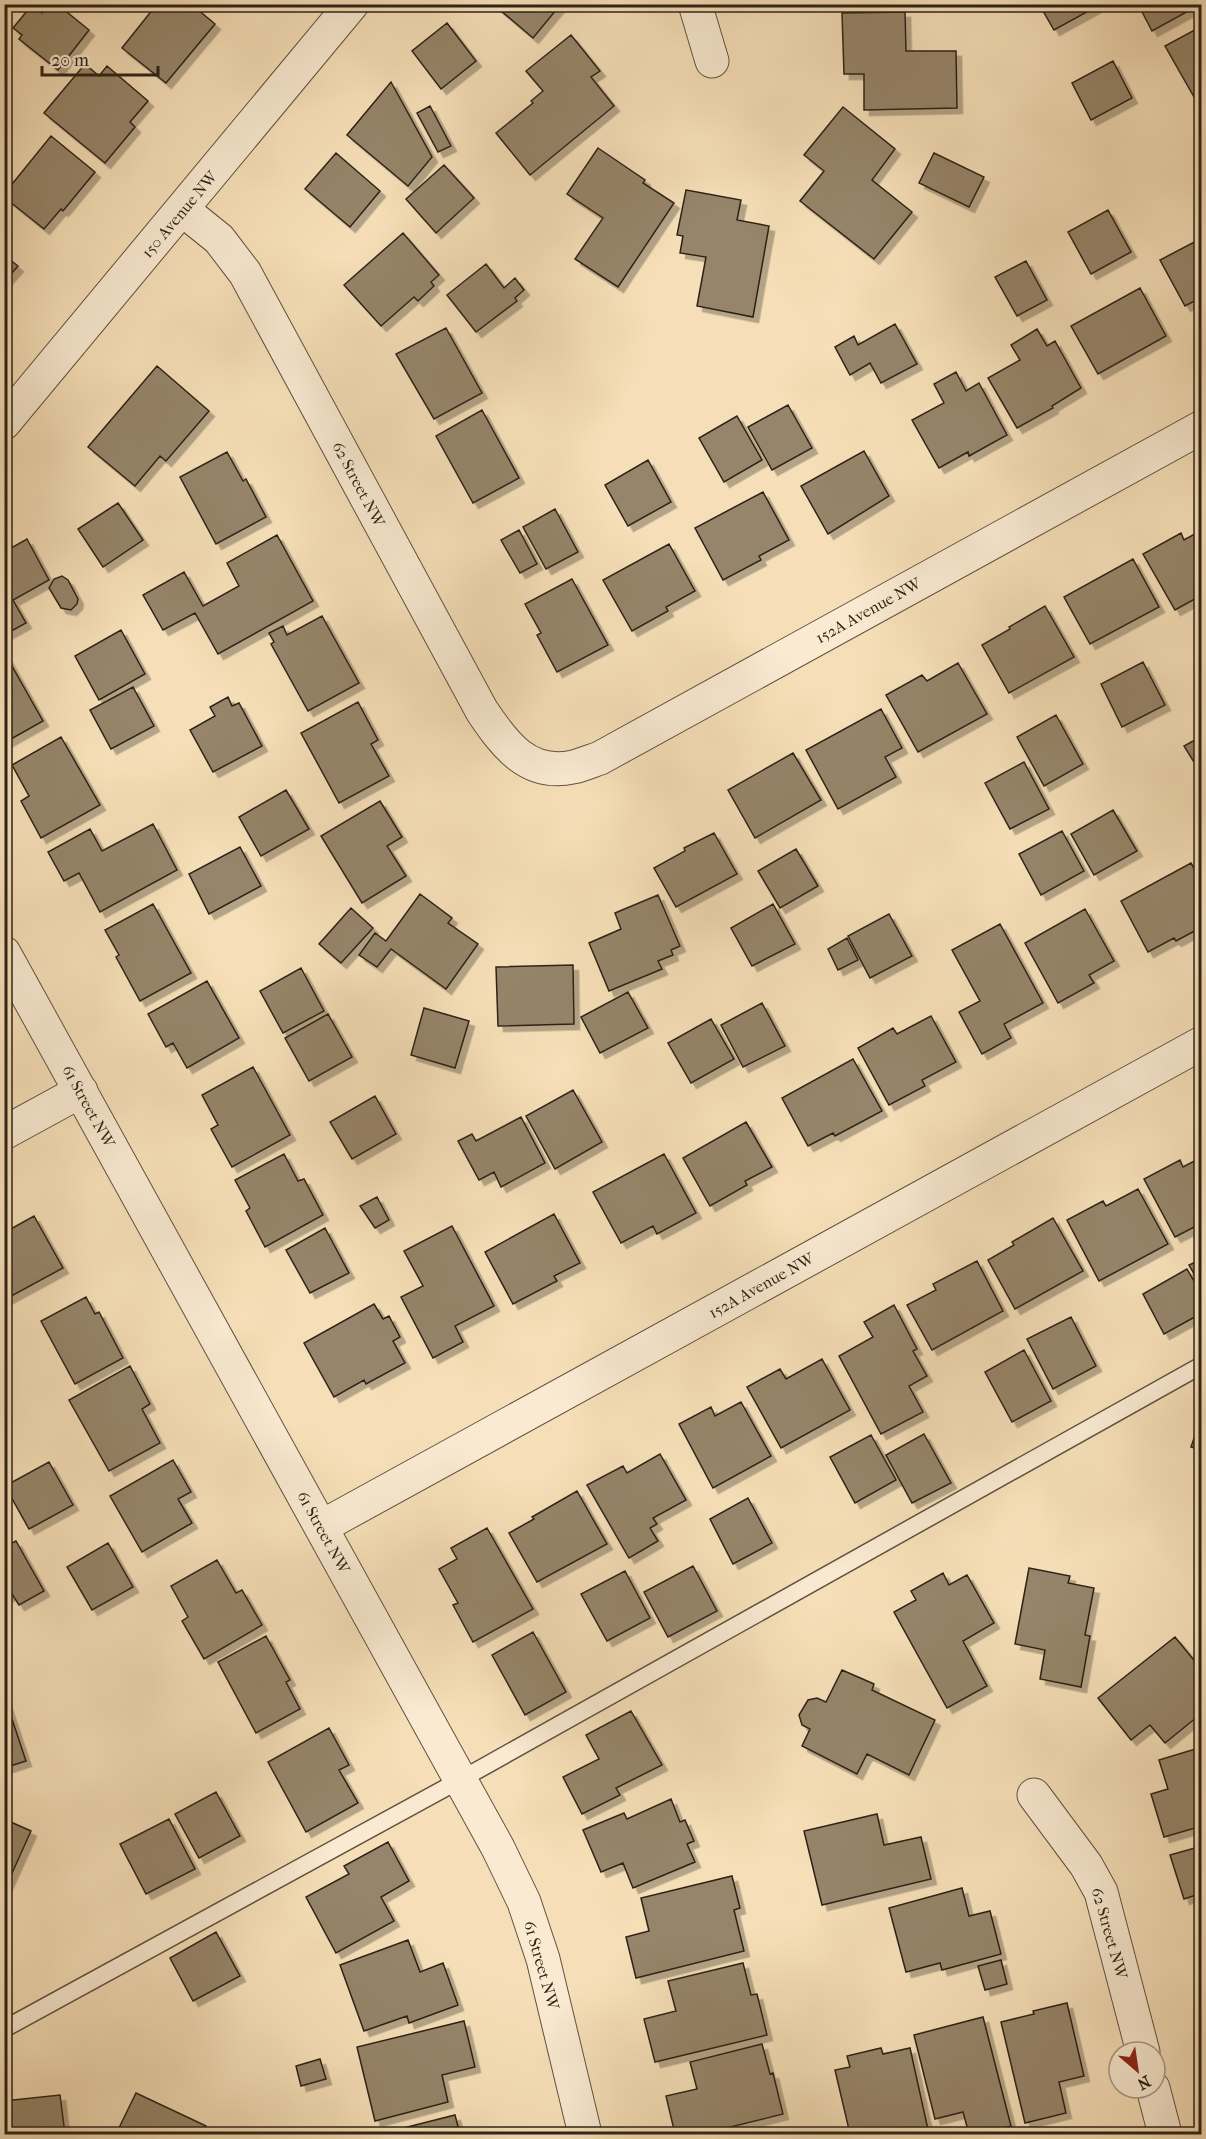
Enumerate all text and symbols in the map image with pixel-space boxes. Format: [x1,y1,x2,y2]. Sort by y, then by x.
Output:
scale bar [42,39,158,77]
text: 20 m [51,50,89,71]
street label: 150 Avenue NW [138,166,222,262]
street label: 62 Street NW [328,438,390,531]
street label: 152A Avenue NW [812,573,925,647]
street label: 61 Street NW [58,1062,120,1152]
street label: 152A Avenue NW [705,1248,818,1322]
street label: 61 Street NW [293,1488,355,1578]
street label: 62 Street NW [1087,1885,1132,1982]
street label: 61 Street NW [520,1919,564,2013]
north arrow [1107,2040,1167,2100]
text: N [1133,2071,1154,2094]

